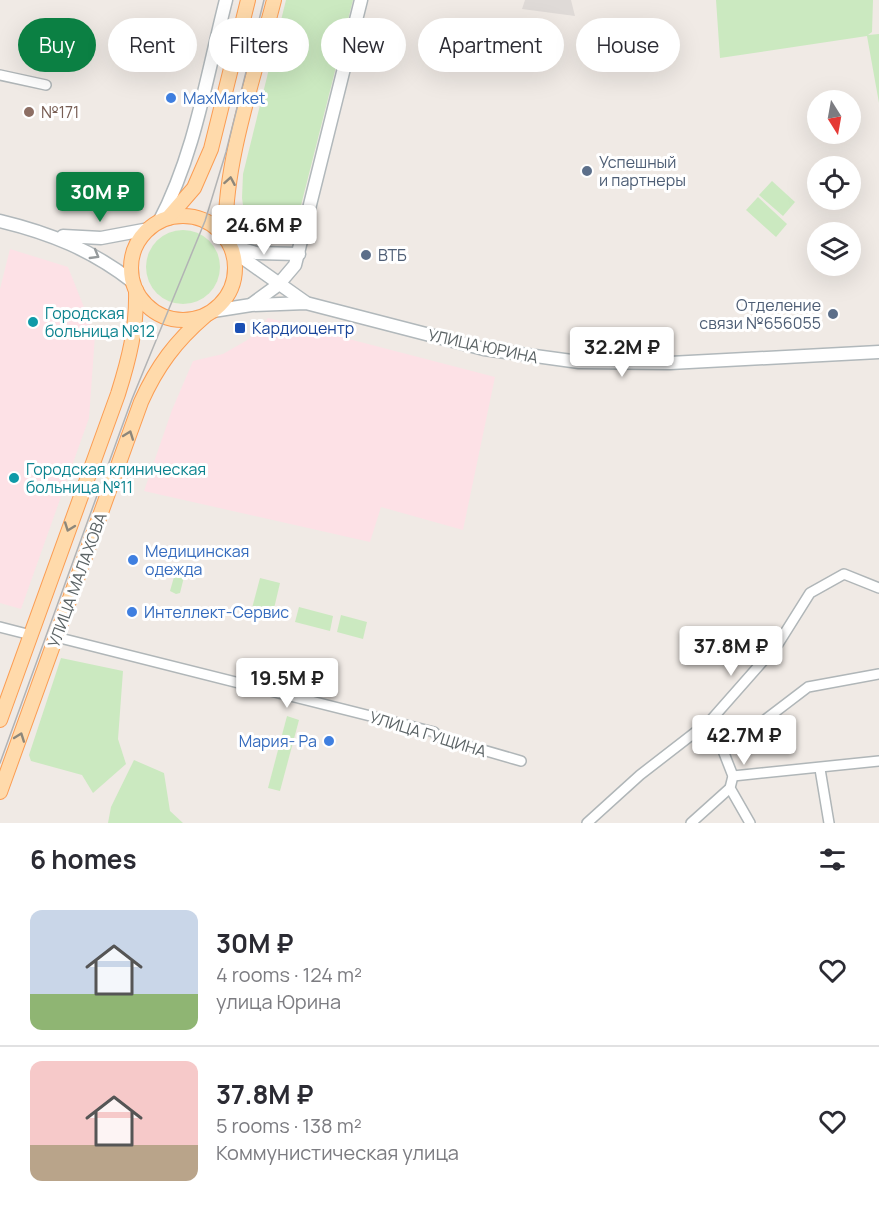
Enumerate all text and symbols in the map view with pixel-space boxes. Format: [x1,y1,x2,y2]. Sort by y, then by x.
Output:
chip: Buy [18,18,96,72]
chip: Rent [108,18,197,72]
chip: Filters [209,18,309,72]
chip: New [321,18,406,72]
chip: Apartment [418,18,564,72]
chip: House [576,18,680,72]
place label: MaxMarket [183,87,265,109]
north arrow [807,90,861,144]
map controls [807,90,861,276]
marker: MaxMarket [164,91,178,105]
place label: №171 [41,101,79,123]
marker: №171 [22,105,36,119]
place label: Успешный и партнеры [599,151,686,191]
button: locate [807,156,861,210]
marker: Успешный и партнеры [580,164,594,178]
pin: 30M ₽ [58,172,142,223]
one-way arrow [223,176,236,186]
text: 30M ₽ [70,178,130,205]
pin: 24.6M ₽ [209,205,319,256]
text: 24.6M ₽ [226,211,302,238]
button: layers [807,222,861,276]
place label: ВТБ [378,244,407,266]
one-way arrow [89,248,99,260]
marker: ВТБ [359,248,373,262]
place label: Отделение связи №656055 [699,294,821,334]
place label: Городская больница №12 [45,302,155,342]
marker: Отделение связи №656055 [826,307,840,321]
marker: Городская больница №12 [26,315,40,329]
place label: Кардиоцентр [252,317,354,339]
marker: Кардиоцентр [233,321,247,335]
street label: УЛИЦА ЮРИНА [426,324,540,368]
pin: 32.2M ₽ [567,327,677,378]
text: 32.2M ₽ [584,333,660,360]
one-way arrow [122,430,135,441]
place label: Городская клиническая больница №11 [26,458,206,498]
marker: Городская клиническая больница №11 [7,471,21,485]
street label: УЛИЦА МАЛАХОВА [42,510,112,650]
one-way arrow [64,521,77,532]
place label: Медицинская одежда [145,540,249,580]
marker: Медицинская одежда [126,553,140,567]
place label: Интеллект-Сервис [144,601,289,623]
marker: Интеллект-Сервис [125,605,139,619]
pin: 37.8M ₽ [676,626,786,677]
text: 37.8M ₽ [693,632,769,659]
pin: 19.5M ₽ [232,658,342,709]
text: 19.5M ₽ [250,664,324,691]
street label: УЛИЦА ГУЩИНА [367,706,489,762]
pin: 42.7M ₽ [689,715,799,766]
text: 42.7M ₽ [706,721,782,748]
place label: Мария- Ра [239,730,317,752]
one-way arrow [12,732,25,743]
marker: Мария- Ра [322,734,336,748]
text: 6 homes [30,841,137,877]
icon: filters [816,843,849,876]
text: 30M ₽ [216,925,293,961]
icon: home [78,934,150,1006]
icon: heart [816,954,849,987]
text: 4 rooms · 124 m² [216,961,362,988]
text: улица Юрина [216,988,341,1015]
text: 37.8M ₽ [216,1076,314,1112]
icon: home [78,1085,150,1157]
icon: heart [816,1105,849,1138]
text: 5 rooms · 138 m² [216,1112,362,1139]
text: Коммунистическая улица [216,1139,459,1166]

